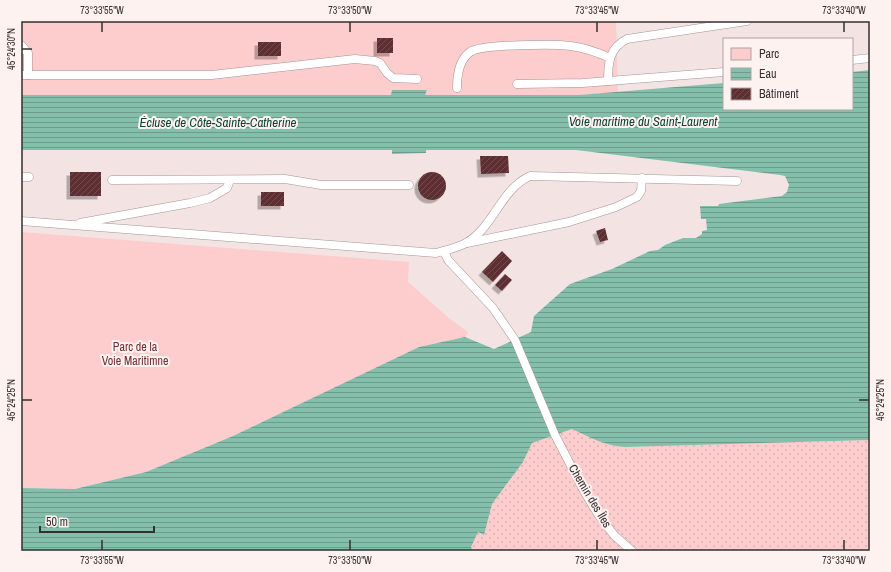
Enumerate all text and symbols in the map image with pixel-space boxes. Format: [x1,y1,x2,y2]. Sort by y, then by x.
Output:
text: 73°33'55"W [80,4,124,17]
text: 73°33'50"W [328,4,372,17]
text: 73°33'45"W [575,4,619,17]
text: 73°33'40"W [822,4,866,17]
text: 45°24'30"N [5,28,18,70]
legend [723,38,853,110]
text: Parc [759,46,779,62]
text: Eau [759,66,777,82]
text: Bâtiment [759,86,799,102]
water label: Voie maritime du Saint-Laurent [569,113,718,130]
water label: Écluse de Côte-Sainte-Catherine [139,114,297,131]
park label: Parc de la Voie Maritimne [102,339,168,369]
text: 45°24'25"N [5,379,18,421]
text: 45°24'25"N [874,379,887,421]
street label: Chemin des Îles [565,461,615,531]
scale bar [40,508,154,534]
text: 50 m [46,514,68,530]
text: 73°33'55"W [80,554,124,567]
text: 73°33'50"W [328,554,372,567]
text: 73°33'45"W [575,554,619,567]
text: 73°33'40"W [822,554,866,567]

